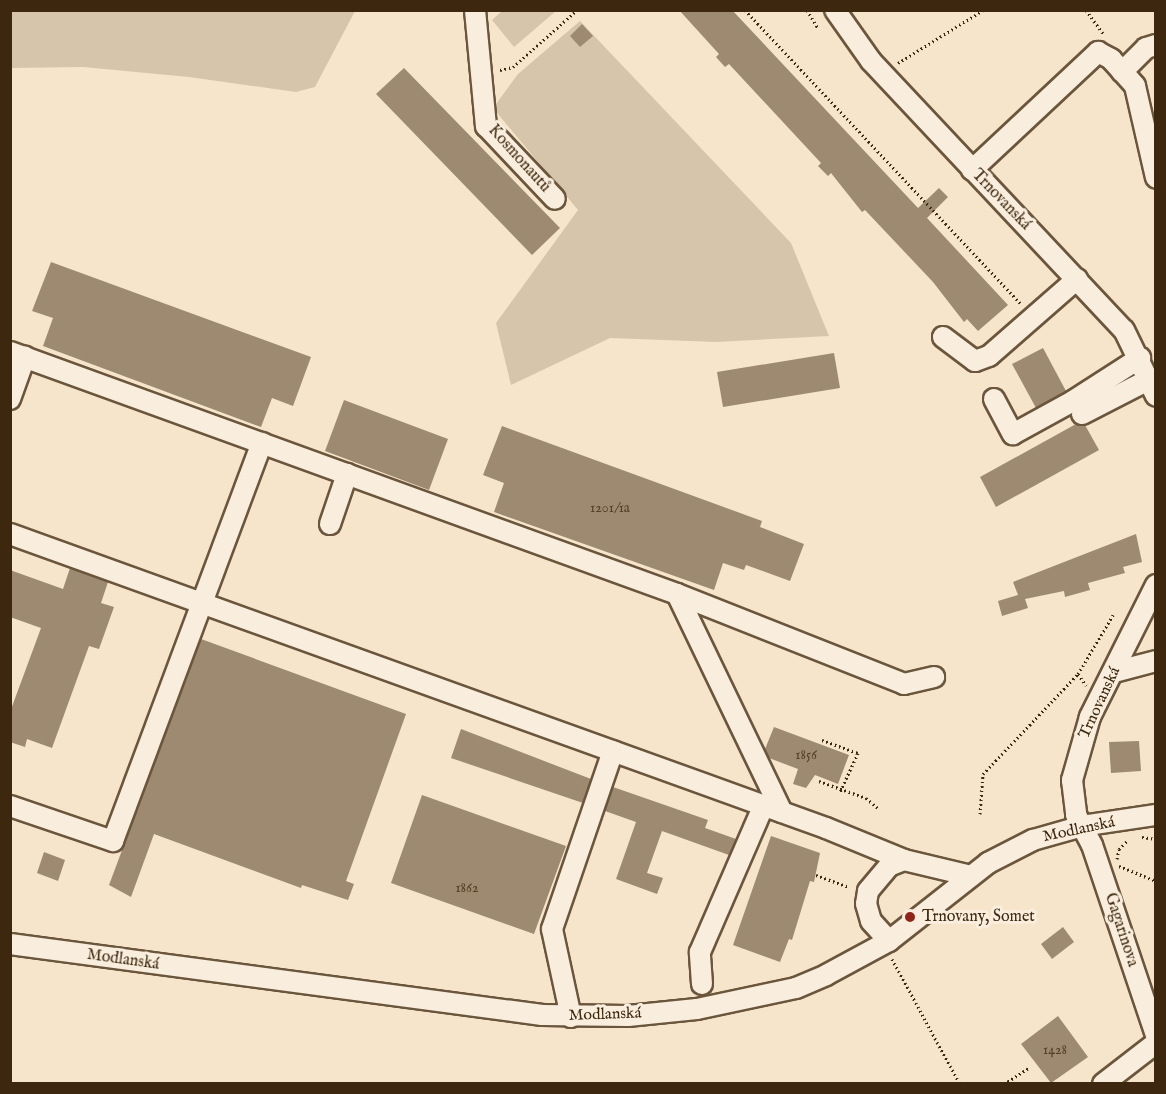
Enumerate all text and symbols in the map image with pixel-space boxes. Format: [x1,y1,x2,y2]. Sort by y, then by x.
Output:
street label: Kosmonautů [484,121,554,197]
street label: Trnovanská [967,166,1035,234]
house number: 1201/1a [590,500,630,516]
street label: Trnovanská [1075,664,1125,742]
house number: 1856 [795,747,817,763]
street label: Modlanská [1041,813,1117,847]
house number: 1862 [455,880,479,896]
street label: Gagarinova [1100,891,1142,969]
place label: Trnovany, Somet [922,907,1035,927]
marker: Trnovany, Somet [903,910,917,924]
street label: Modlanská [86,945,160,975]
street label: Modlanská [568,1004,642,1026]
house number: 1428 [1043,1042,1067,1058]

